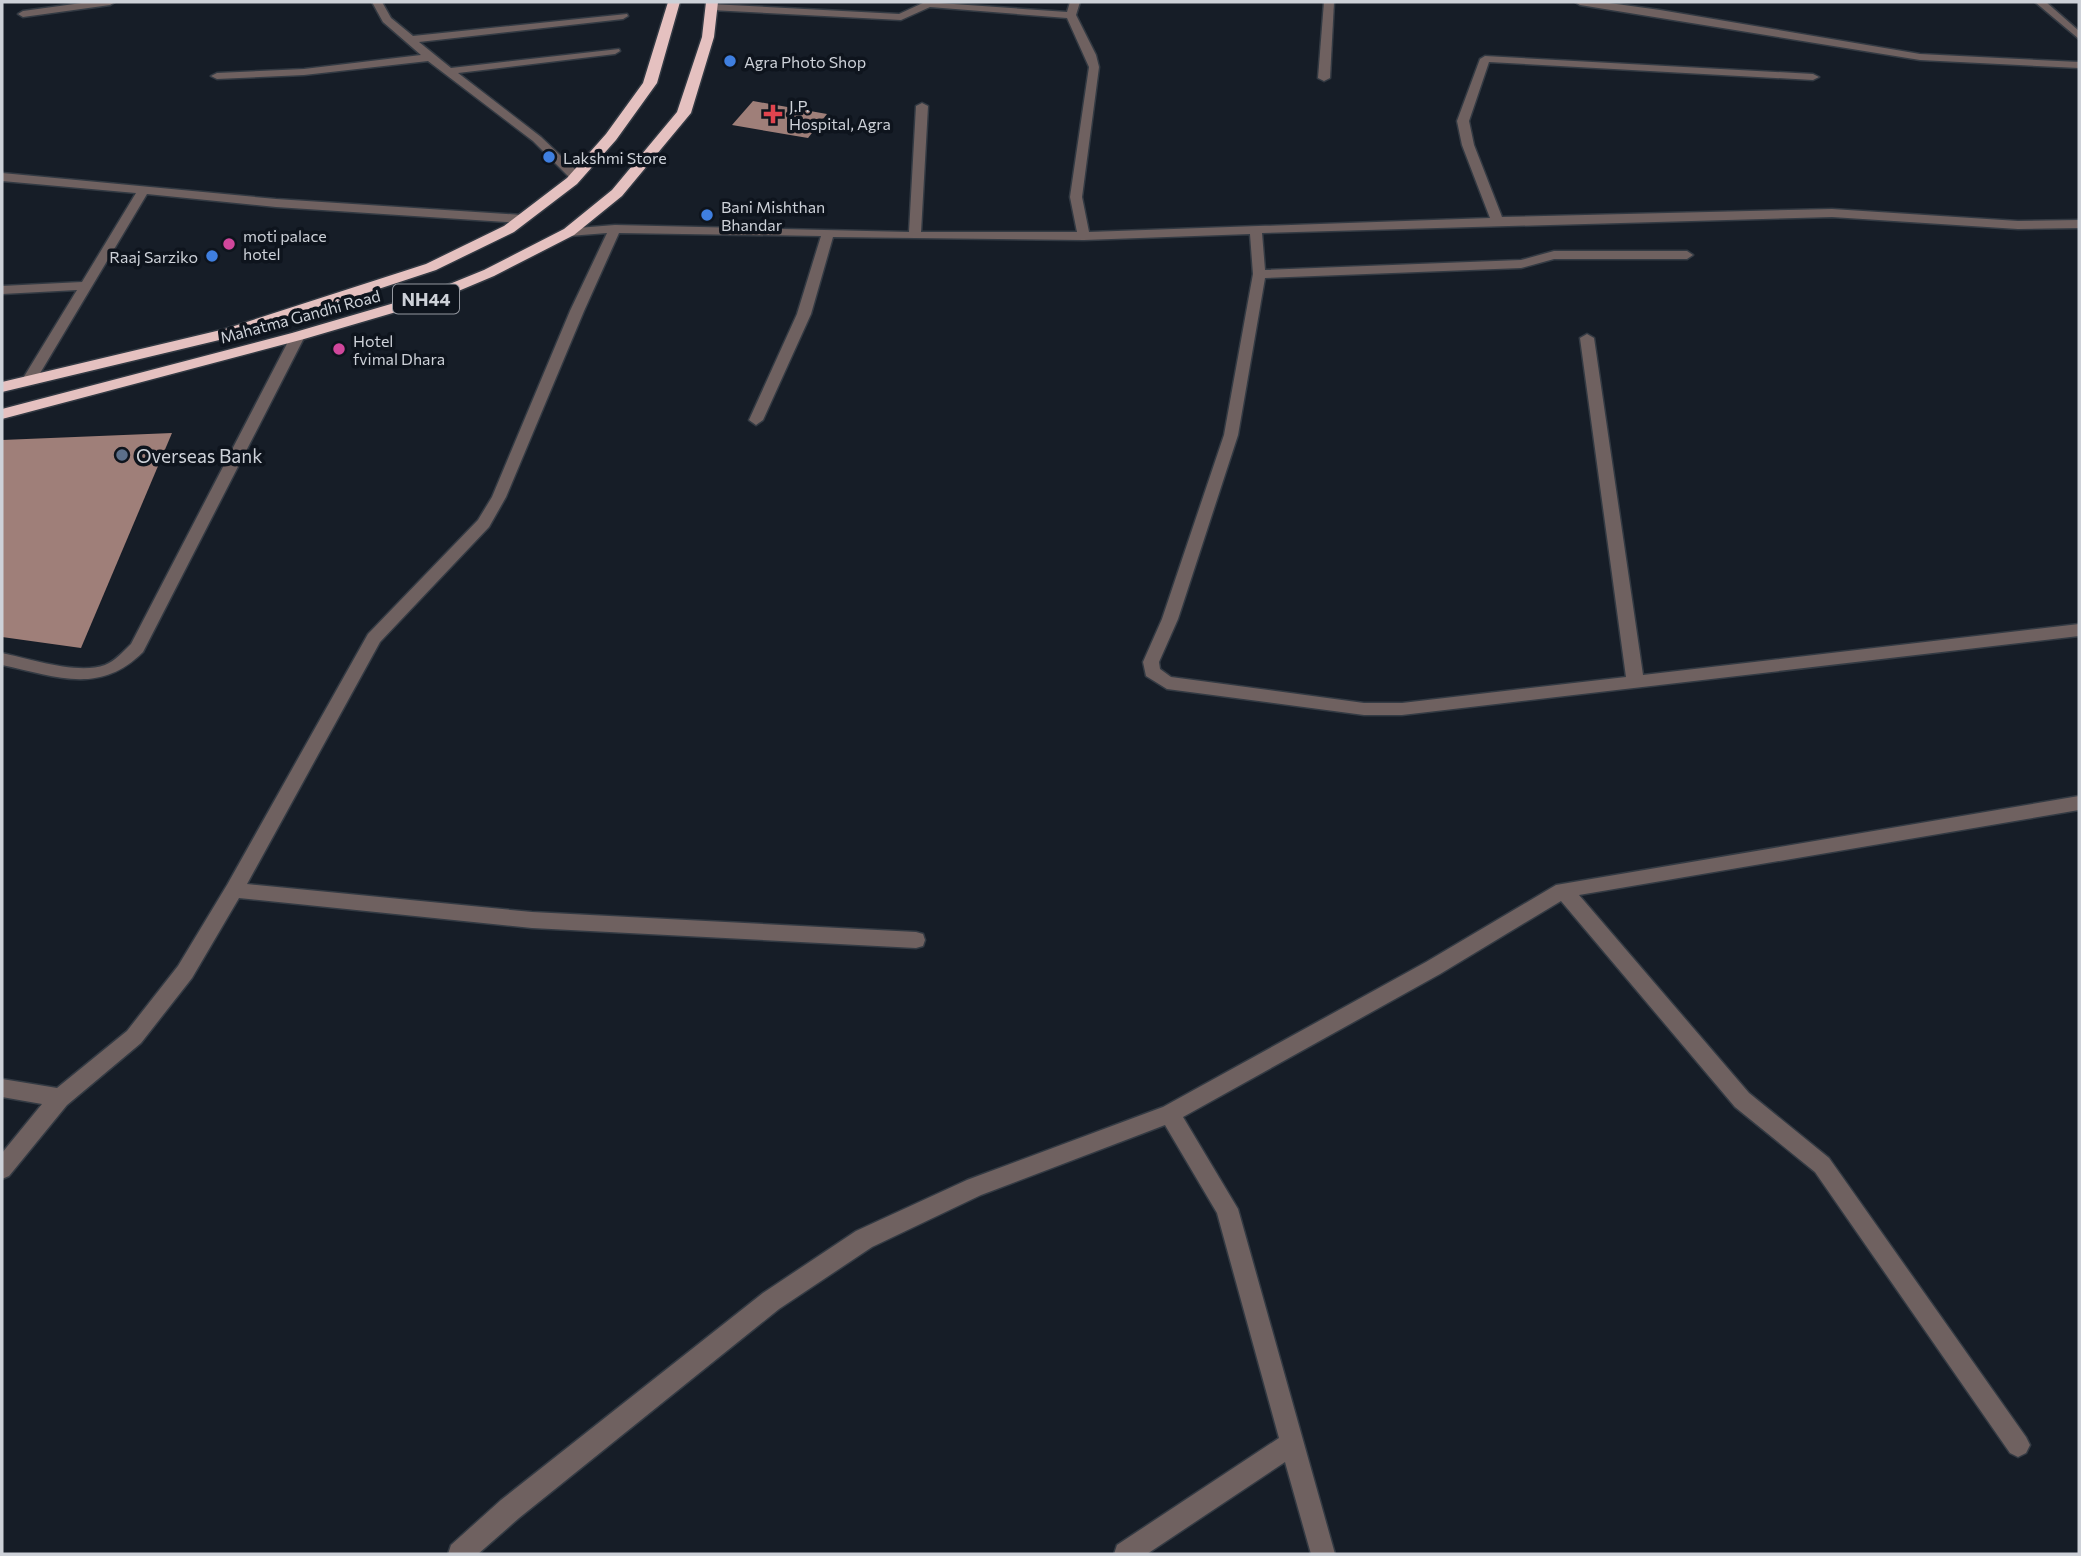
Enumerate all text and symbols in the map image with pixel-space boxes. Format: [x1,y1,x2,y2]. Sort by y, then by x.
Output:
place label: Agra Photo Shop [744,52,866,71]
marker: Agra Photo Shop [722,53,738,69]
place label: J.P. Hospital, Agra [789,96,891,133]
marker: J.P. Hospital, Agra [763,104,783,124]
place label: Lakshmi Store [563,148,667,167]
marker: Lakshmi Store [541,149,557,165]
place label: Bani Mishthan Bhandar [721,197,825,234]
marker: Bani Mishthan Bhandar [699,207,715,223]
place label: moti palace hotel [243,226,327,263]
marker: moti palace hotel [221,236,237,252]
place label: Raaj Sarziko [109,247,198,266]
marker: Raaj Sarziko [204,248,220,264]
road number: NH44 [393,284,459,314]
street label: Mahatma Gandhi Road [218,285,382,347]
place label: Hotel fvimal Dhara [353,331,445,368]
marker: Hotel fvimal Dhara [331,341,347,357]
place label: Overseas Bank [136,444,263,467]
marker: Overseas Bank [114,447,130,463]

